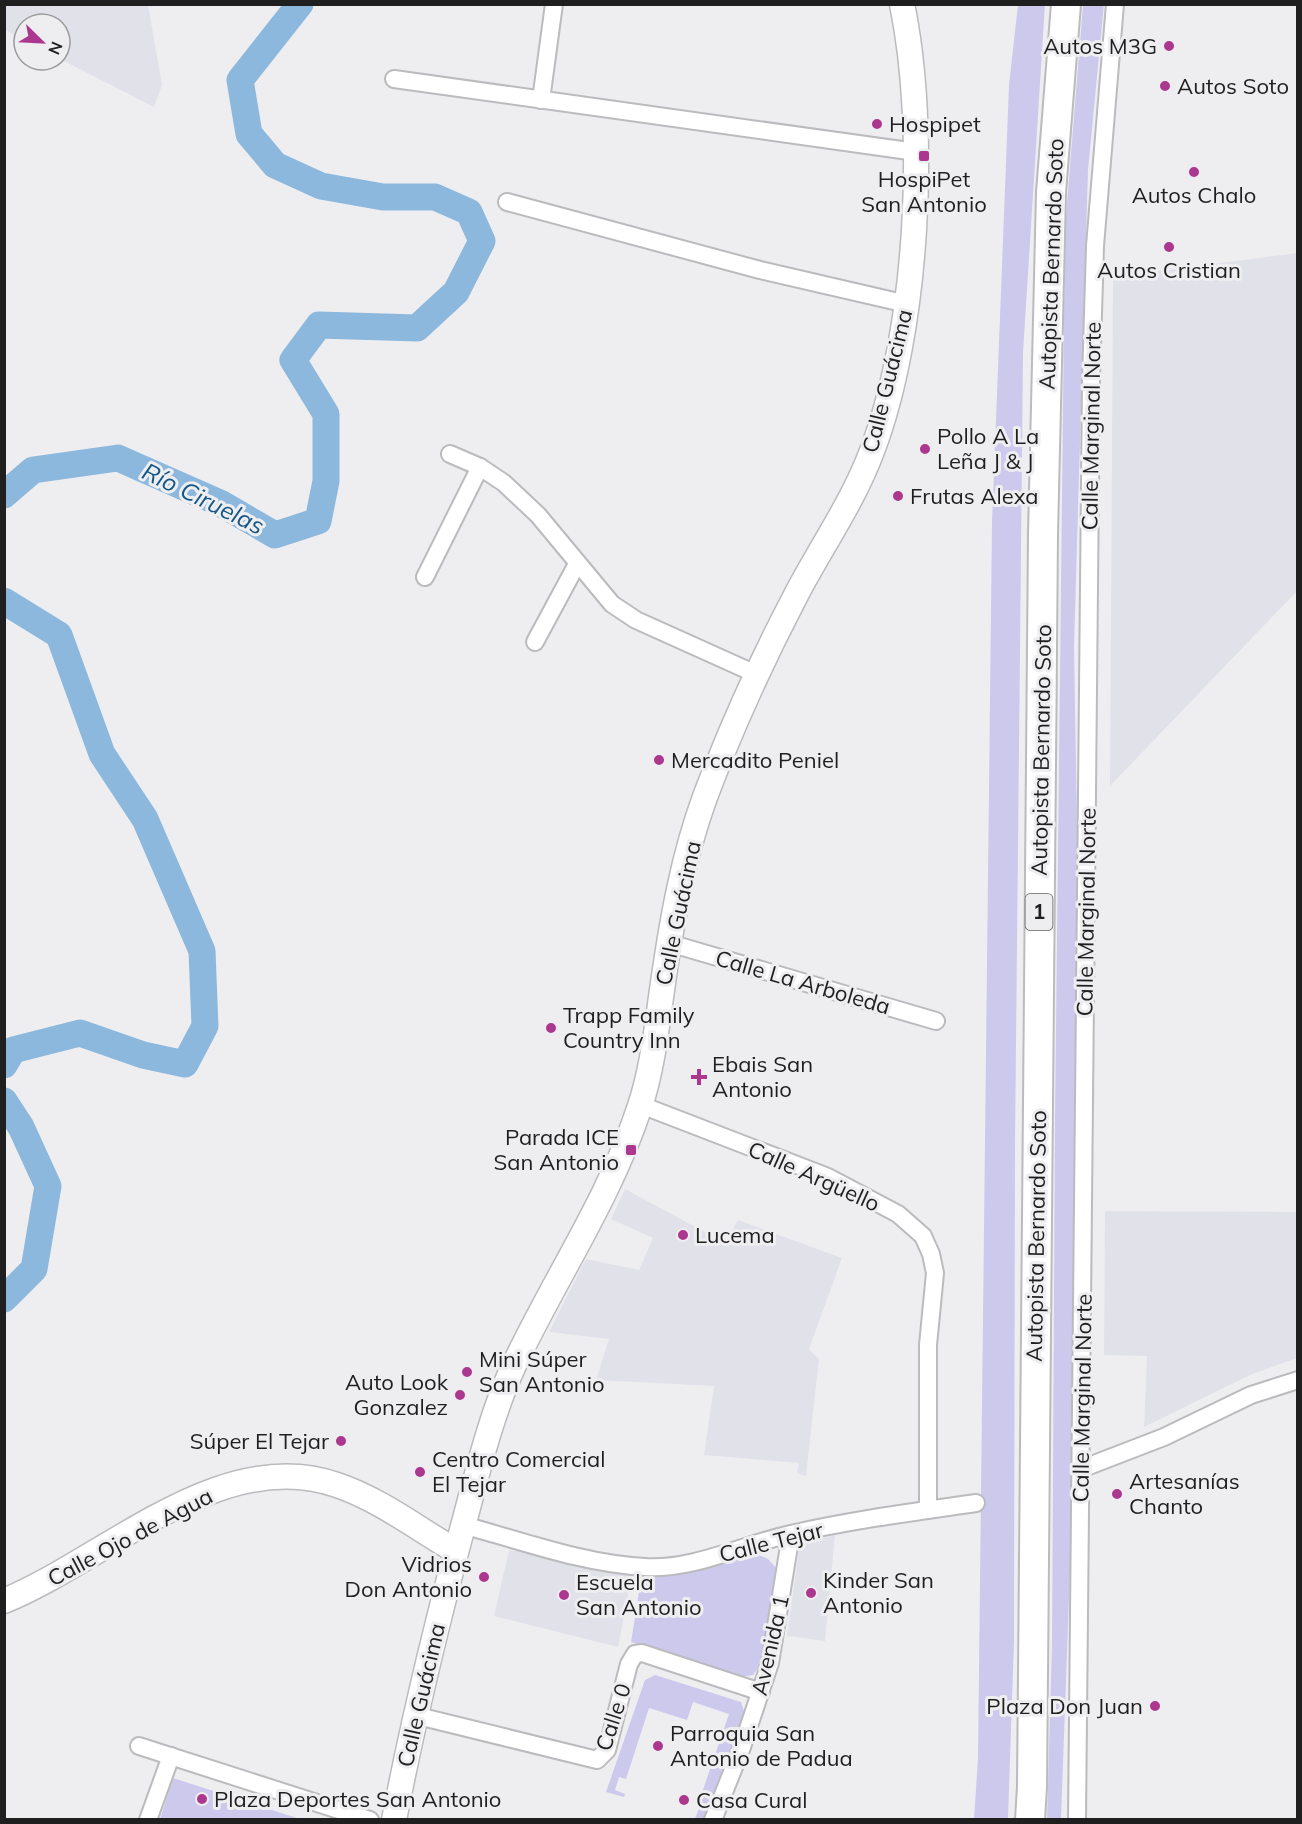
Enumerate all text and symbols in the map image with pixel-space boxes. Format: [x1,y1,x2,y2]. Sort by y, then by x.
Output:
north arrow [12,12,72,72]
place label: Autos M3G [1043,32,1157,60]
text: N [44,39,67,58]
marker: Autos M3G [1162,39,1176,53]
place label: Autos Soto [1177,72,1289,100]
marker: Autos Soto [1158,79,1172,93]
place label: Hospipet [889,110,981,138]
marker: Hospipet [870,117,884,131]
street label: Autopista Bernardo Soto [1033,138,1069,390]
marker: HospiPet San Antonio [917,149,931,163]
place label: HospiPet San Antonio [861,165,987,218]
marker: Autos Chalo [1187,165,1201,179]
place label: Autos Chalo [1132,181,1256,209]
marker: Autos Cristian [1162,240,1176,254]
place label: Autos Cristian [1097,256,1241,284]
street label: Calle Guácima [856,306,918,456]
street label: Calle Marginal Norte [1075,321,1107,531]
place label: Pollo A La Leña J & J [937,422,1039,475]
marker: Pollo A La Leña J & J [918,442,932,456]
water label: Río Ciruelas [138,456,269,541]
place label: Frutas Alexa [910,482,1039,510]
marker: Frutas Alexa [891,489,905,503]
street label: Autopista Bernardo Soto [1025,624,1057,876]
place label: Mercadito Peniel [671,746,839,774]
marker: Mercadito Peniel [652,753,666,767]
street label: Calle Marginal Norte [1070,807,1102,1017]
street label: Calle Guácima [649,838,707,988]
road number: 1 [1026,894,1052,930]
street label: Calle La Arboleda [712,944,894,1020]
place label: Trapp Family Country Inn [563,1001,695,1054]
marker: Trapp Family Country Inn [544,1021,558,1035]
place label: Ebais San Antonio [712,1050,813,1103]
marker: Ebais San Antonio [690,1068,708,1086]
street label: Autopista Bernardo Soto [1020,1110,1052,1362]
place label: Parada ICE San Antonio [494,1123,619,1176]
street label: Calle Argüello [744,1135,884,1217]
marker: Parada ICE San Antonio [624,1143,638,1157]
place label: Lucema [695,1221,775,1249]
marker: Lucema [676,1228,690,1242]
street label: Calle Marginal Norte [1066,1293,1098,1503]
place label: Mini Súper San Antonio [479,1345,604,1398]
marker: Mini Súper San Antonio [460,1365,474,1379]
place label: Auto Look Gonzalez [345,1368,449,1421]
marker: Auto Look Gonzalez [453,1388,467,1402]
place label: Súper El Tejar [190,1427,329,1455]
marker: Súper El Tejar [334,1434,348,1448]
place label: Centro Comercial El Tejar [432,1445,606,1498]
marker: Centro Comercial El Tejar [413,1465,427,1479]
place label: Artesanías Chanto [1129,1467,1240,1520]
street label: Calle Ojo de Agua [43,1482,217,1592]
marker: Artesanías Chanto [1110,1487,1124,1501]
street label: Calle Tejar [716,1516,826,1568]
place label: Vidrios Don Antonio [344,1550,472,1603]
place label: Kinder San Antonio [823,1566,934,1619]
place label: Escuela San Antonio [576,1568,701,1621]
marker: Vidrios Don Antonio [477,1570,491,1584]
marker: Kinder San Antonio [804,1586,818,1600]
marker: Escuela San Antonio [557,1588,571,1602]
street label: Avenida 1 [745,1592,795,1698]
street label: Calle Guácima [391,1620,451,1770]
street label: Calle 0 [589,1680,637,1754]
place label: Plaza Don Juan [986,1692,1143,1720]
marker: Plaza Don Juan [1148,1699,1162,1713]
place label: Parroquia San Antonio de Padua [670,1719,853,1772]
marker: Parroquia San Antonio de Padua [651,1739,665,1753]
place label: Plaza Deportes San Antonio [214,1785,501,1813]
place label: Casa Cural [696,1786,808,1814]
marker: Plaza Deportes San Antonio [195,1792,209,1806]
marker: Casa Cural [677,1793,691,1807]

